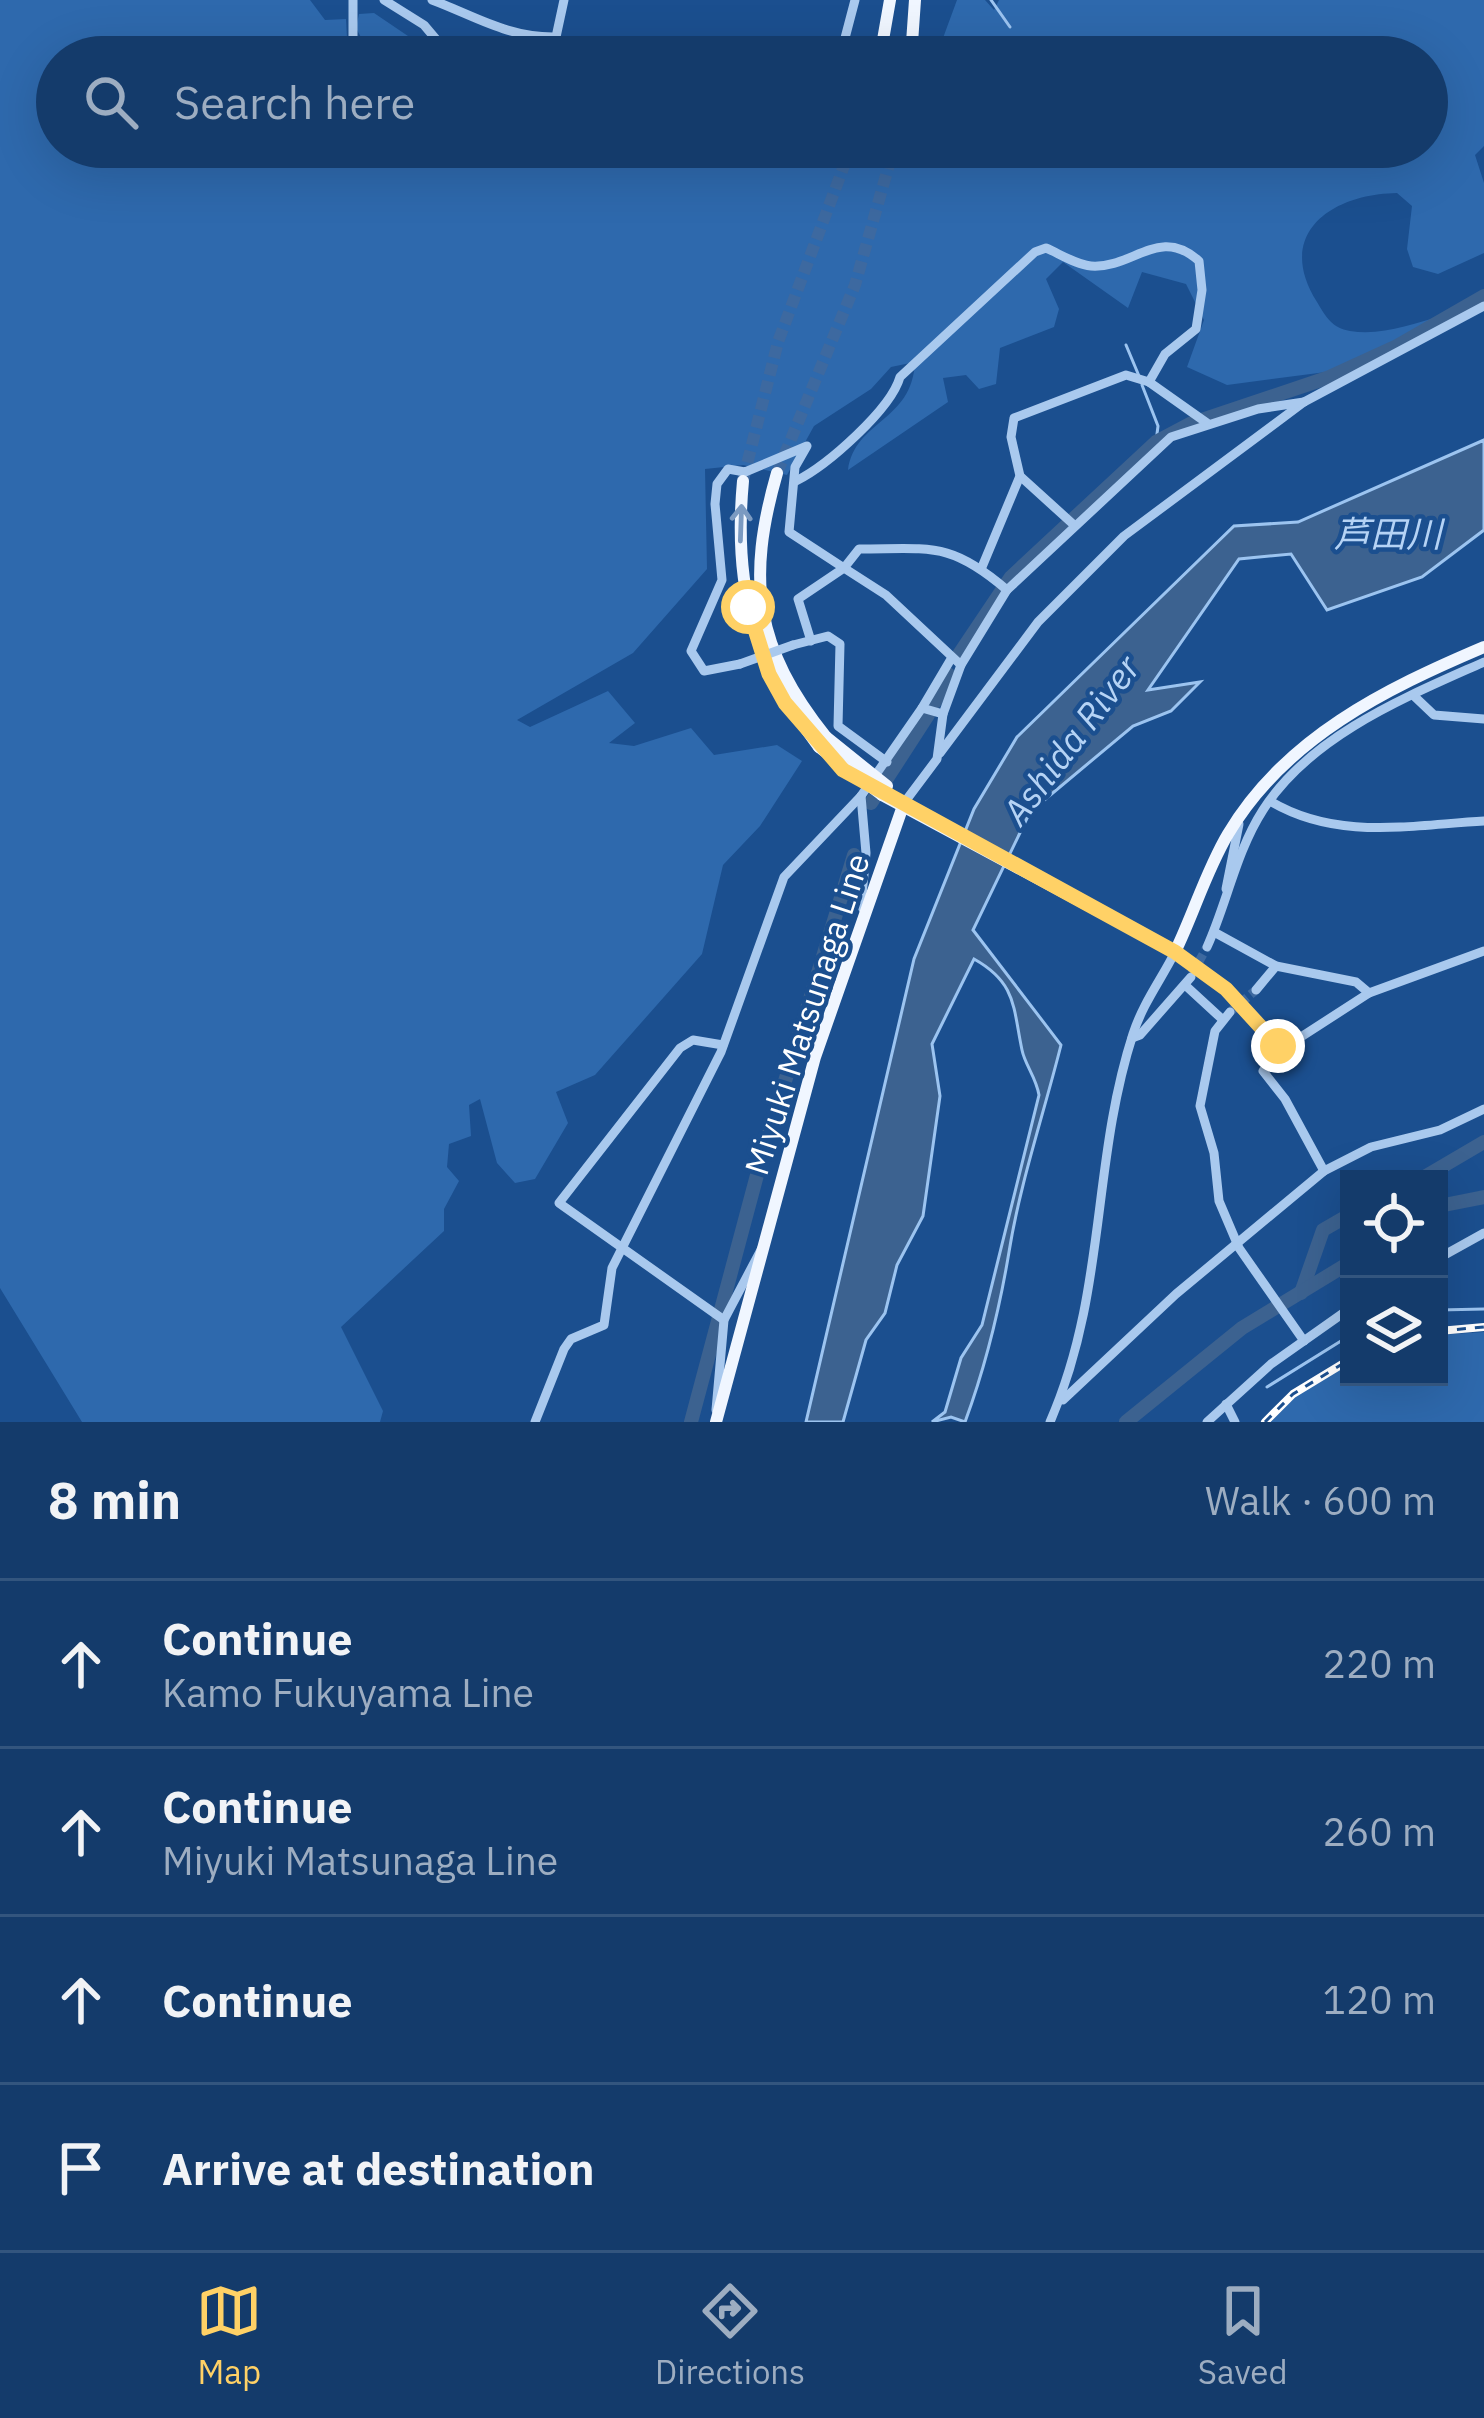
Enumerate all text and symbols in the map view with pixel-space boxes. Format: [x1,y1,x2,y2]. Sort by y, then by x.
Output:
search box [36,36,1448,168]
icon: search [78,69,144,135]
text: Search here [174,73,415,131]
one-way arrow [729,504,752,543]
water label: 芦田川 [1334,510,1446,557]
route start [721,580,775,634]
water label: Ashida River [991,645,1150,835]
street label: Miyuki Matsunaga Line [734,848,879,1180]
route end [1251,1019,1305,1073]
map controls [1340,1170,1448,1386]
button: locate [1340,1170,1448,1278]
button: layers [1340,1278,1448,1386]
text: 8 min [48,1467,181,1533]
text: Walk · 600 m [1205,1475,1436,1526]
text: Continue [162,1609,353,1667]
icon: ahead [48,1631,114,1697]
text: 220 m [1323,1638,1436,1689]
text: Kamo Fukuyama Line [162,1667,534,1718]
text: Continue [162,1777,353,1835]
icon: ahead [48,1799,114,1865]
text: 260 m [1323,1806,1436,1857]
text: Miyuki Matsunaga Line [162,1835,558,1886]
icon: ahead [48,1967,114,2033]
text: Continue [162,1971,353,2029]
text: 120 m [1323,1974,1436,2025]
icon: arrive [48,2135,114,2201]
text: Arrive at destination [162,2139,595,2197]
tab: Map [196,2278,262,2393]
tab: Directions [655,2278,805,2393]
tab: Saved [1198,2278,1288,2393]

